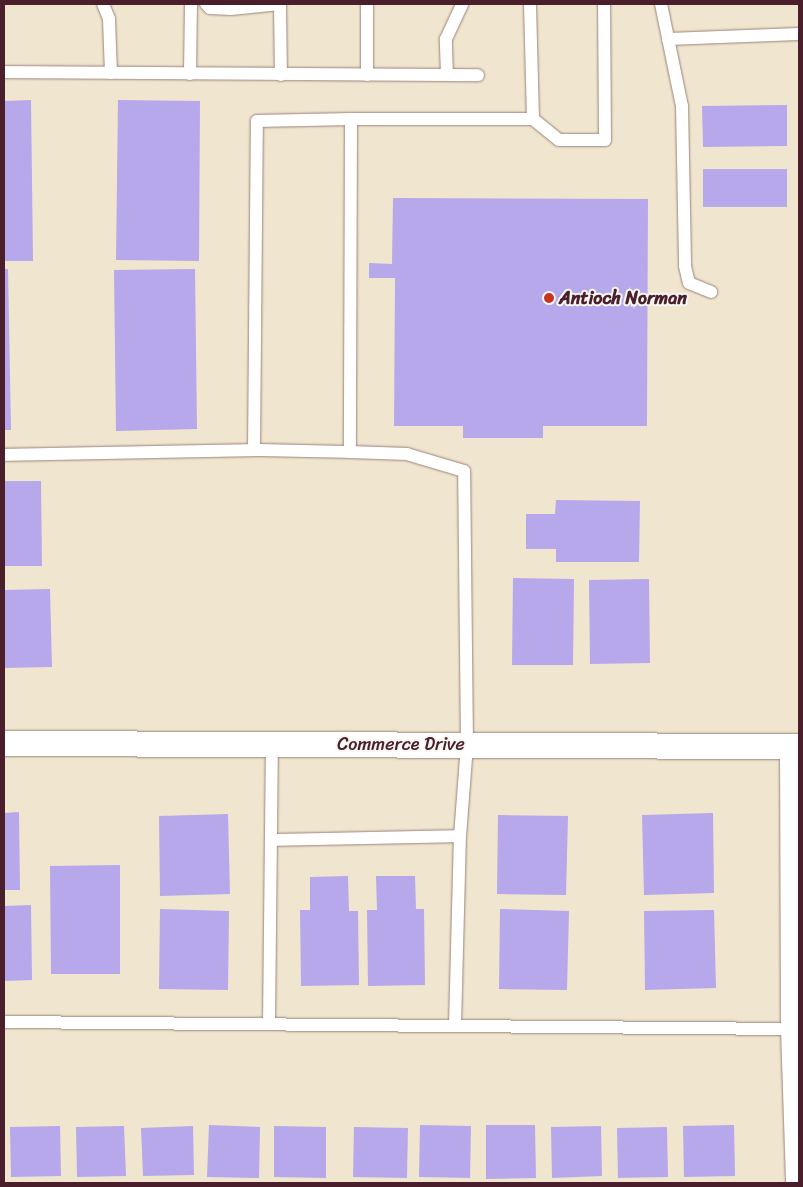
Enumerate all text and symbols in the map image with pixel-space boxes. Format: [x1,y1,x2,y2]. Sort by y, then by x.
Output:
place label: Antioch Norman [559,287,687,309]
marker: Antioch Norman [543,292,555,304]
street label: Commerce Drive [337,733,465,755]

